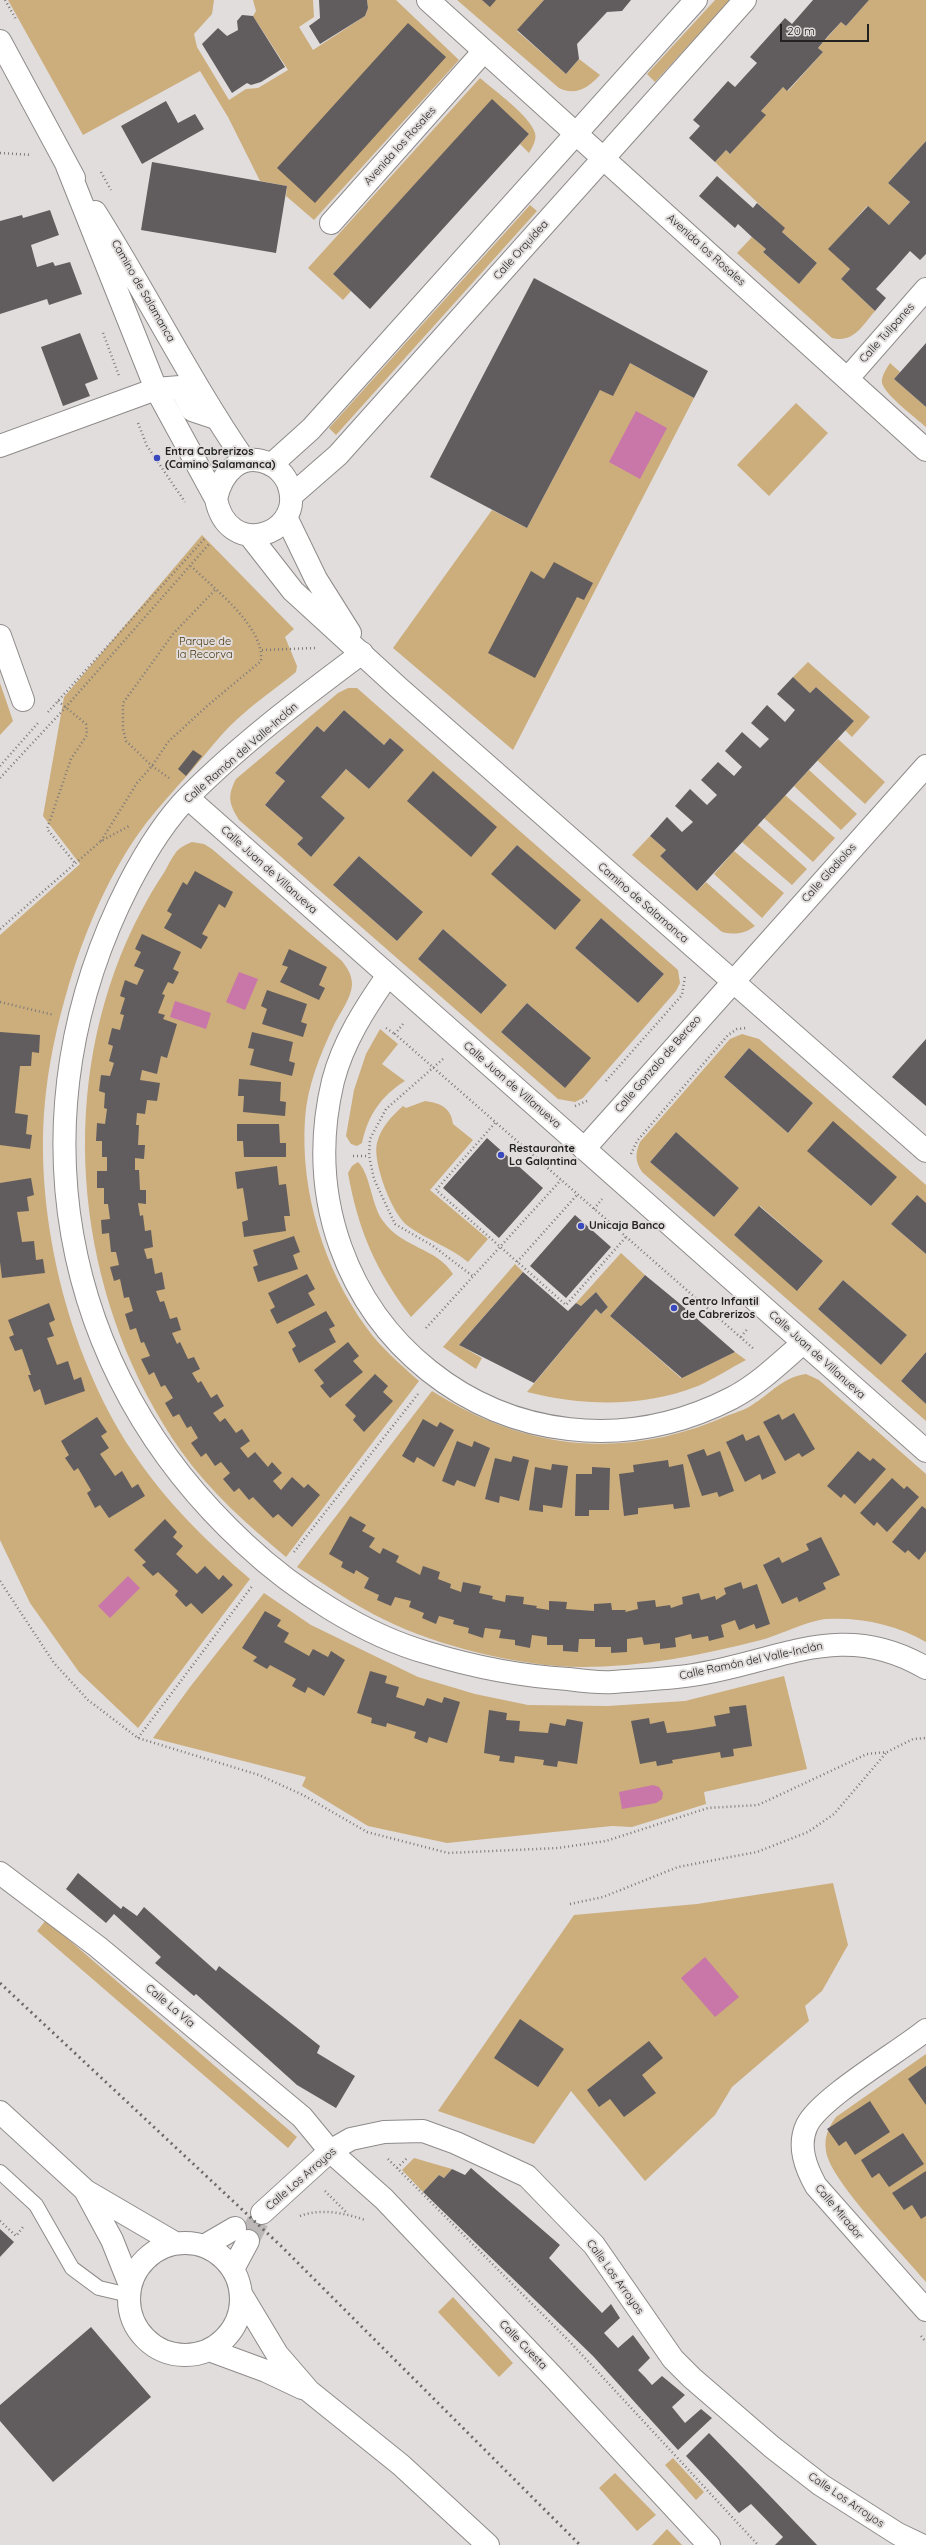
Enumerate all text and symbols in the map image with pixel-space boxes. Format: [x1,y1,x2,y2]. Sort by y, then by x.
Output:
scale bar [782,16,871,42]
text: 20 m [787,23,815,38]
street label: Avenida los Rosales [361,104,439,188]
street label: Avenida los Rosales [664,211,748,289]
street label: Calle Orquídea [491,218,551,282]
street label: Camino de Salamanca [108,238,178,344]
street label: Calle Tulipanes [857,301,917,365]
place label: Entra Cabrerizos (Camino Salamanca) [165,445,275,471]
marker: Entra Cabrerizos (Camino Salamanca) [152,453,162,463]
park label: Parque de la Recorva [177,635,233,661]
street label: Calle Ramón del Valle-Inclán [182,700,300,806]
street label: Calle Juan de Villanueva [218,823,320,917]
street label: Calle Gladiolos [799,841,859,905]
street label: Camino de Salamanca [595,860,691,946]
street label: Calle Gonzalo de Berceo [612,1013,704,1115]
street label: Calle Juan de Villanueva [460,1039,564,1131]
place label: Restaurante La Galantina [509,1142,577,1168]
marker: Restaurante La Galantina [496,1150,506,1160]
place label: Unicaja Banco [589,1219,665,1233]
marker: Unicaja Banco [576,1221,586,1231]
place label: Centro Infantil de Cabrerizos [682,1295,759,1321]
marker: Centro Infantil de Cabrerizos [669,1303,679,1313]
street label: Calle Juan de Villanueva [766,1308,868,1402]
street label: Calle Ramón del Valle-Inclán [678,1639,824,1683]
street label: Calle La Vía [143,1982,197,2030]
street label: Calle Los Arroyos [263,2145,339,2213]
street label: Calle Mirador [812,2182,866,2242]
street label: Calle Los Arroyos [584,2237,646,2317]
street label: Calle Cuesta [496,2318,550,2372]
street label: Calle Los Arroyos [806,2470,886,2530]

